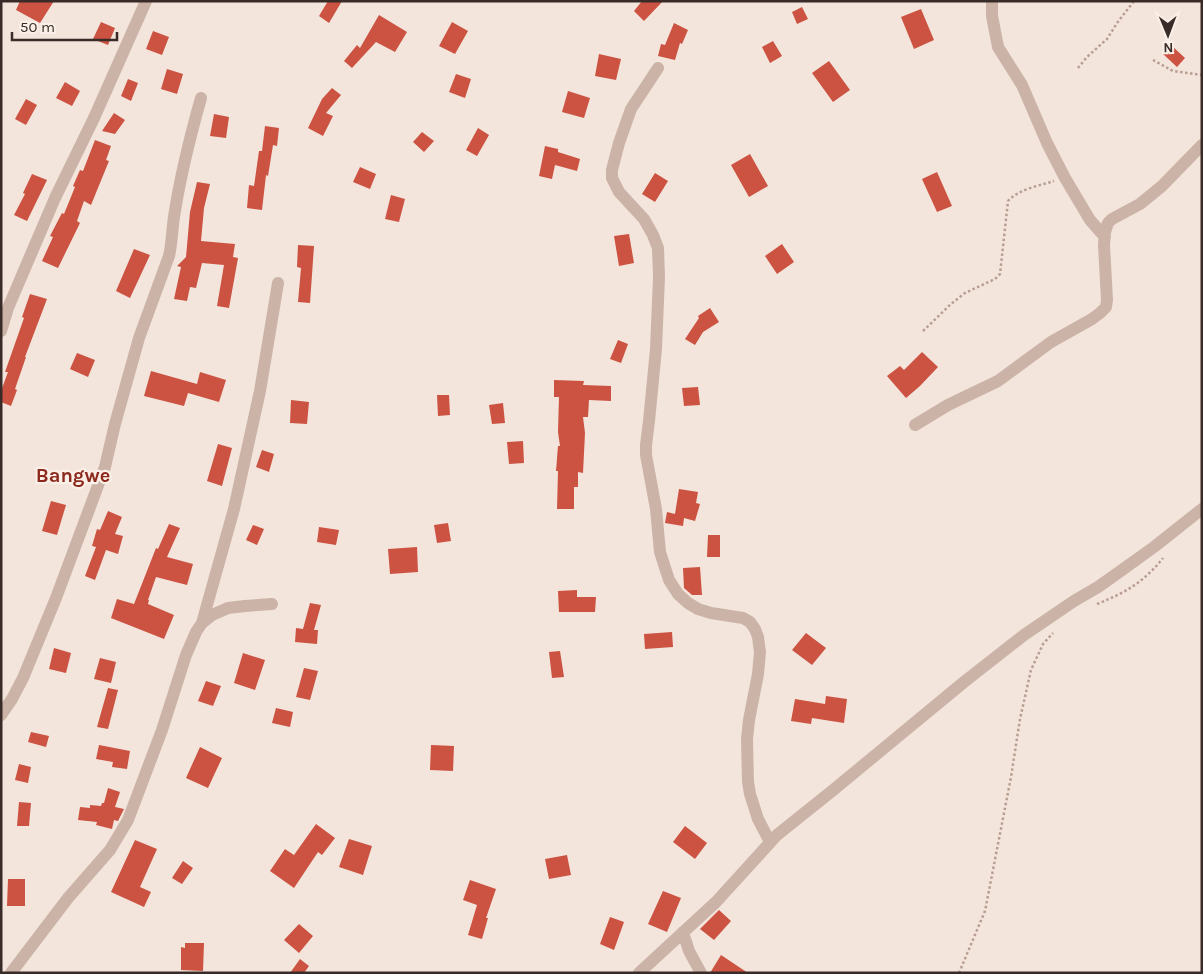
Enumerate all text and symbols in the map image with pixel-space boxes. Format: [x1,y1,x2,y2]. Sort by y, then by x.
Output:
scale bar [12,10,118,42]
north arrow [1143,10,1193,60]
text: 50 m [20,18,55,36]
text: N [1163,39,1173,56]
district label: Bangwe [36,464,110,487]

